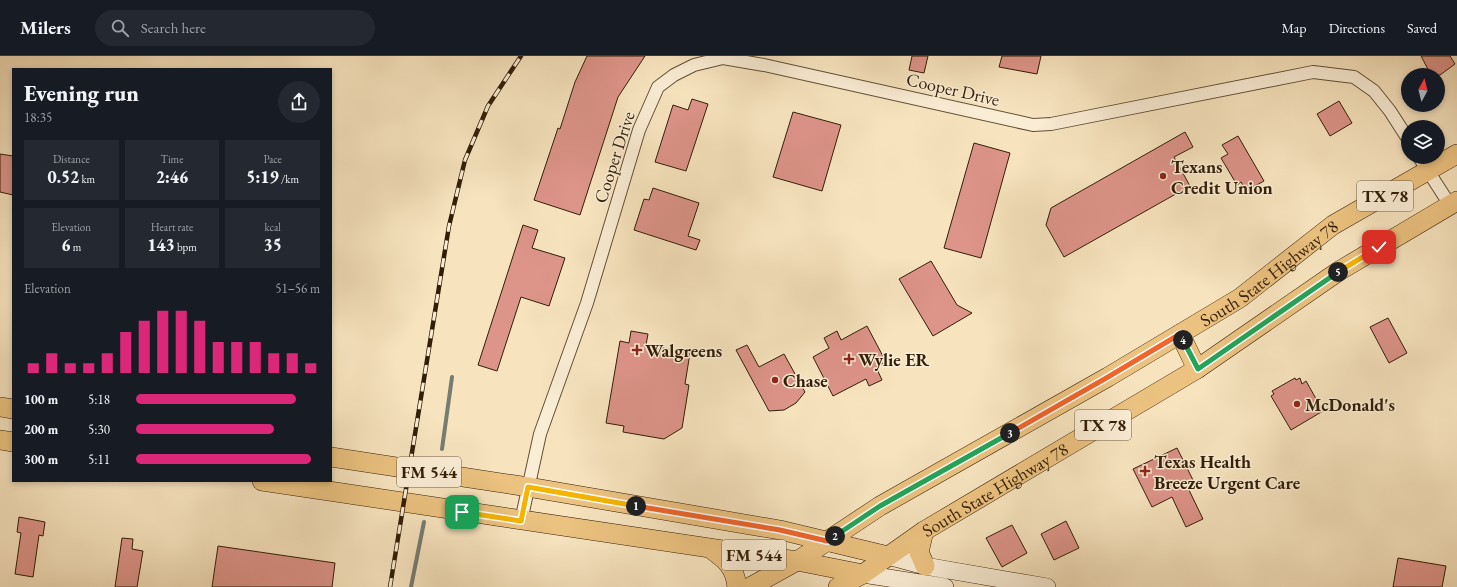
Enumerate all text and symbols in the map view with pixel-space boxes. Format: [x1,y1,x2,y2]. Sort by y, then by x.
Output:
search box [95,10,375,46]
text: Milers [20,15,71,40]
icon: search [109,17,131,39]
text: Search here [141,18,206,37]
text: Map [1281,19,1307,37]
text: Directions [1329,19,1385,37]
text: Saved [1407,19,1437,37]
street label: Cooper Drive [904,67,1002,111]
north arrow [1401,68,1445,112]
map controls [1401,68,1445,164]
text: Evening run [24,79,139,108]
button: share [278,81,320,123]
street label: Cooper Drive [588,108,640,206]
text: 18:35 [24,109,52,126]
button: layers [1401,120,1445,164]
text: Distance [53,152,90,166]
text: Time [161,152,183,166]
text: Pace [263,152,282,166]
place label: Texans Credit Union [1171,155,1273,199]
text: 0.52 [47,166,79,188]
text: 2:46 [156,166,188,188]
text: 5:19 [246,166,279,188]
marker: Texans Credit Union [1158,171,1168,181]
text: km [79,172,95,186]
text: /km [279,172,299,186]
road number: TX 78 [1357,181,1413,211]
street label: South State Highway 78 [1195,214,1342,331]
text: Elevation [52,220,91,234]
text: Heart rate [151,220,193,234]
text: kcal [264,220,281,234]
pin [1362,230,1396,264]
text: 6 [61,234,71,256]
text: 143 [147,234,175,256]
text: 35 [263,234,282,256]
icon: check [1368,236,1390,258]
text: m [71,240,81,254]
text: bpm [175,240,197,254]
pin: 5 [1328,262,1348,282]
text: 5 [1335,265,1341,279]
text: Elevation [24,280,71,297]
text: 51–56 m [275,280,320,297]
pin: 4 [1173,330,1193,350]
text: 4 [1180,333,1186,347]
place label: Walgreens [645,339,722,362]
marker: Walgreens [632,345,642,355]
place label: Wylie ER [858,348,929,371]
marker: Wylie ER [843,353,855,365]
place label: Chase [783,369,828,392]
marker: Chase [770,375,780,385]
text: 100 m [24,391,58,408]
text: 5:18 [88,391,110,408]
place label: McDonald's [1305,393,1395,416]
marker: McDonald's [1292,399,1302,409]
road number: TX 78 [1075,410,1131,440]
text: 200 m [24,421,58,438]
text: 5:30 [88,421,110,438]
pin: 3 [1000,423,1020,443]
text: 3 [1007,426,1013,440]
street label: South State Highway 78 [917,437,1072,541]
place label: Texas Health Breeze Urgent Care [1154,450,1301,494]
text: 300 m [24,451,58,468]
text: 5:11 [88,451,110,468]
road number: FM 544 [397,457,461,487]
marker: Texas Health Breeze Urgent Care [1139,465,1151,477]
pin [445,495,479,529]
pin: 1 [626,496,646,516]
text: 1 [633,499,639,513]
icon: arrive [451,501,473,523]
pin: 2 [825,526,845,546]
text: 2 [832,529,838,543]
road number: FM 544 [722,540,786,570]

